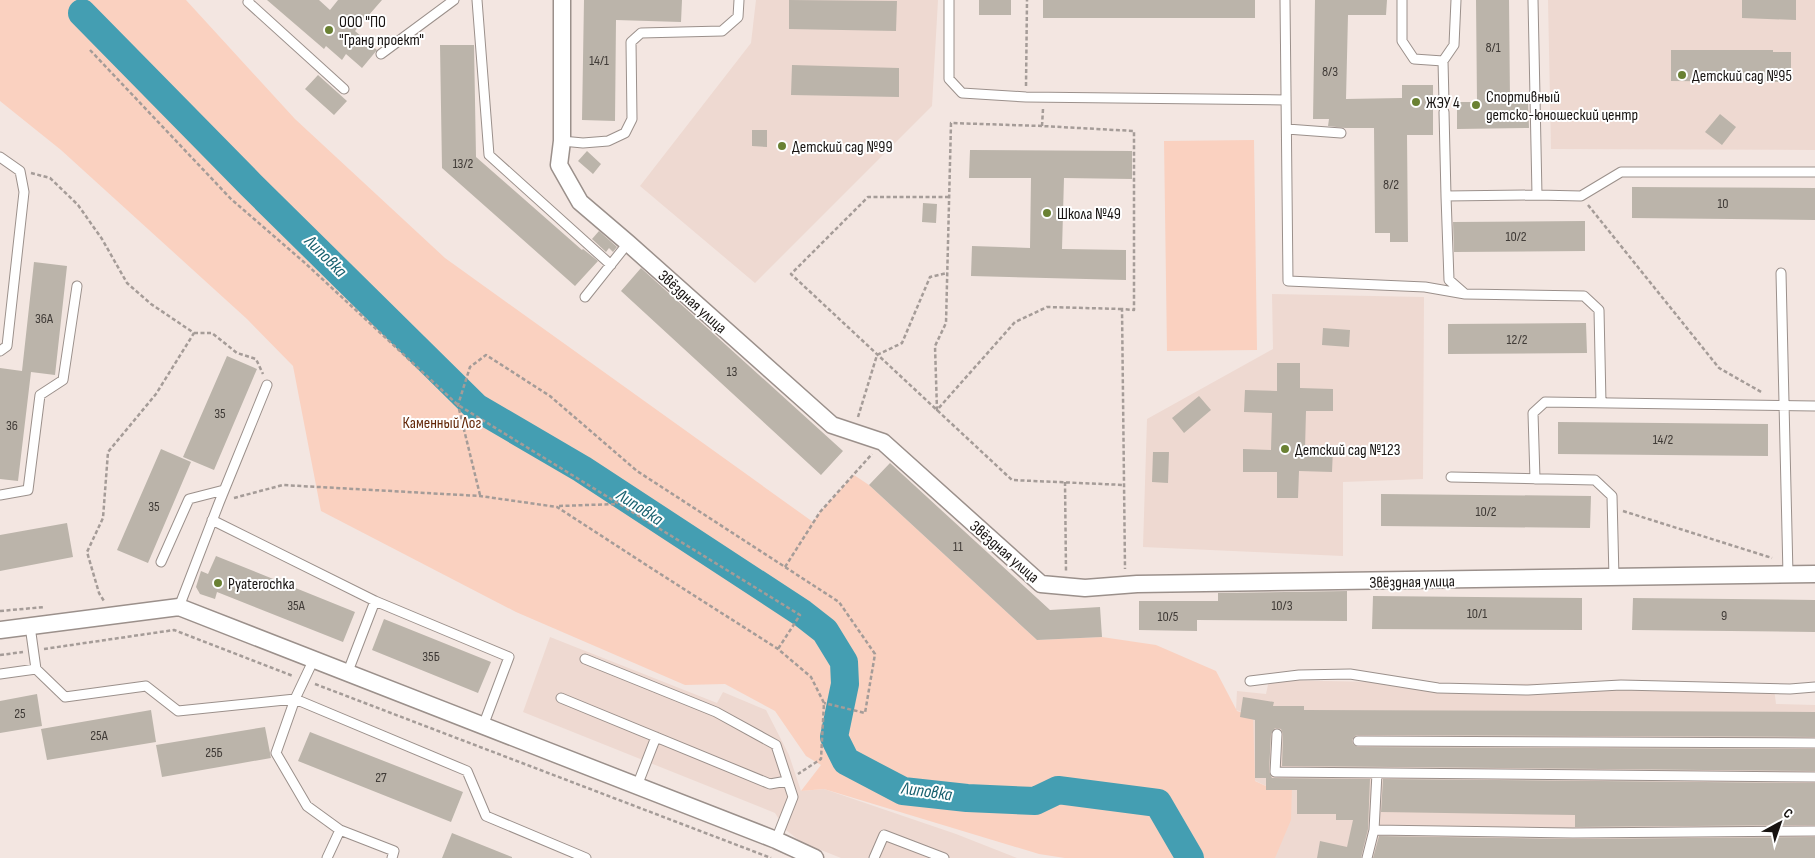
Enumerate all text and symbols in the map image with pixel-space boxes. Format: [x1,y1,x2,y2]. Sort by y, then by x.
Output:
place label: ООО "ПО "Гранд проект" [339,13,424,50]
marker: ООО "ПО "Гранд проект" [323,24,335,36]
house number: 8/1 [1485,39,1501,56]
house number: 14/1 [589,52,609,69]
house number: 8/3 [1322,63,1338,80]
place label: Детский сад №95 [1692,67,1792,86]
marker: Детский сад №95 [1676,69,1688,81]
place label: Спортивный детско-юношеский центр [1486,88,1638,125]
place label: ЖЭУ 4 [1426,94,1460,113]
marker: ЖЭУ 4 [1410,96,1422,108]
marker: Спортивный детско-юношеский центр [1470,99,1482,111]
place label: Детский сад №99 [792,138,892,157]
marker: Детский сад №99 [776,140,788,152]
house number: 13/2 [453,155,474,172]
house number: 8/2 [1383,176,1399,193]
house number: 10 [1717,195,1729,212]
place label: Школа №49 [1057,205,1121,224]
marker: Школа №49 [1041,207,1053,219]
house number: 10/2 [1506,228,1527,245]
water label: Липовка [300,230,352,282]
street label: Звёздная улица [654,266,730,338]
house number: 36А [35,310,54,327]
house number: 12/2 [1507,331,1528,348]
house number: 13 [727,363,738,380]
house number: 35 [214,405,226,422]
park label: Каменный Лог [403,414,481,433]
house number: 36 [6,417,18,434]
house number: 14/2 [1653,431,1674,448]
place label: Детский сад №123 [1295,441,1400,460]
marker: Детский сад №123 [1279,443,1291,455]
water label: Липовка [612,484,667,530]
house number: 35 [148,498,160,515]
house number: 10/2 [1476,503,1497,520]
street label: Звёздная улица [966,517,1042,587]
house number: 11 [953,538,963,555]
street label: Звёздная улица [1369,572,1455,593]
place label: Pyaterochka [228,575,295,594]
marker: Pyaterochka [212,577,224,589]
house number: 35А [287,597,306,614]
house number: 10/3 [1271,597,1293,614]
house number: 10/1 [1467,605,1487,622]
house number: 9 [1721,607,1727,624]
house number: 10/5 [1158,608,1179,625]
house number: 35Б [422,648,440,665]
house number: 25 [14,705,26,722]
house number: 25А [90,727,109,744]
house number: 25Б [205,744,223,761]
house number: 27 [375,769,387,786]
water label: Липовка [899,777,954,806]
north arrow [1755,798,1805,848]
text: С [1780,805,1796,822]

